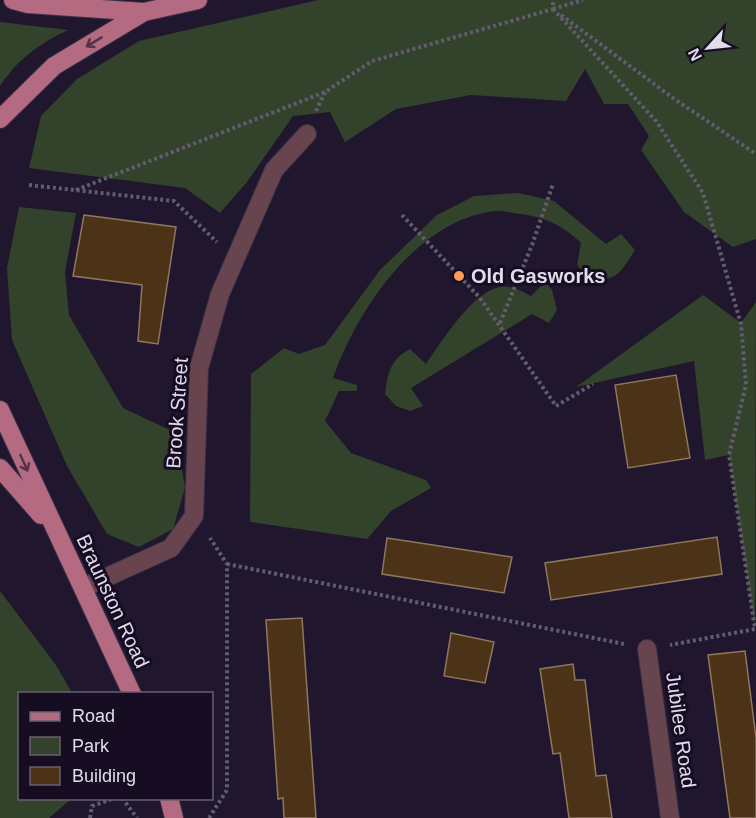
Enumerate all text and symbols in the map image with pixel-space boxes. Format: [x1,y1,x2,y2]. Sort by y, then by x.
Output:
north arrow [678,18,738,78]
one-way arrow [86,37,103,49]
text: N [685,46,705,64]
place label: Old Gasworks [471,265,606,287]
marker: Old Gasworks [452,269,466,283]
street label: Brook Street [162,356,192,469]
one-way arrow [19,453,30,472]
street label: Braunston Road [72,531,154,671]
street label: Jubilee Road [662,671,700,789]
legend [18,692,213,800]
text: Road [72,706,115,726]
text: Park [72,736,110,756]
text: Building [72,766,136,786]

